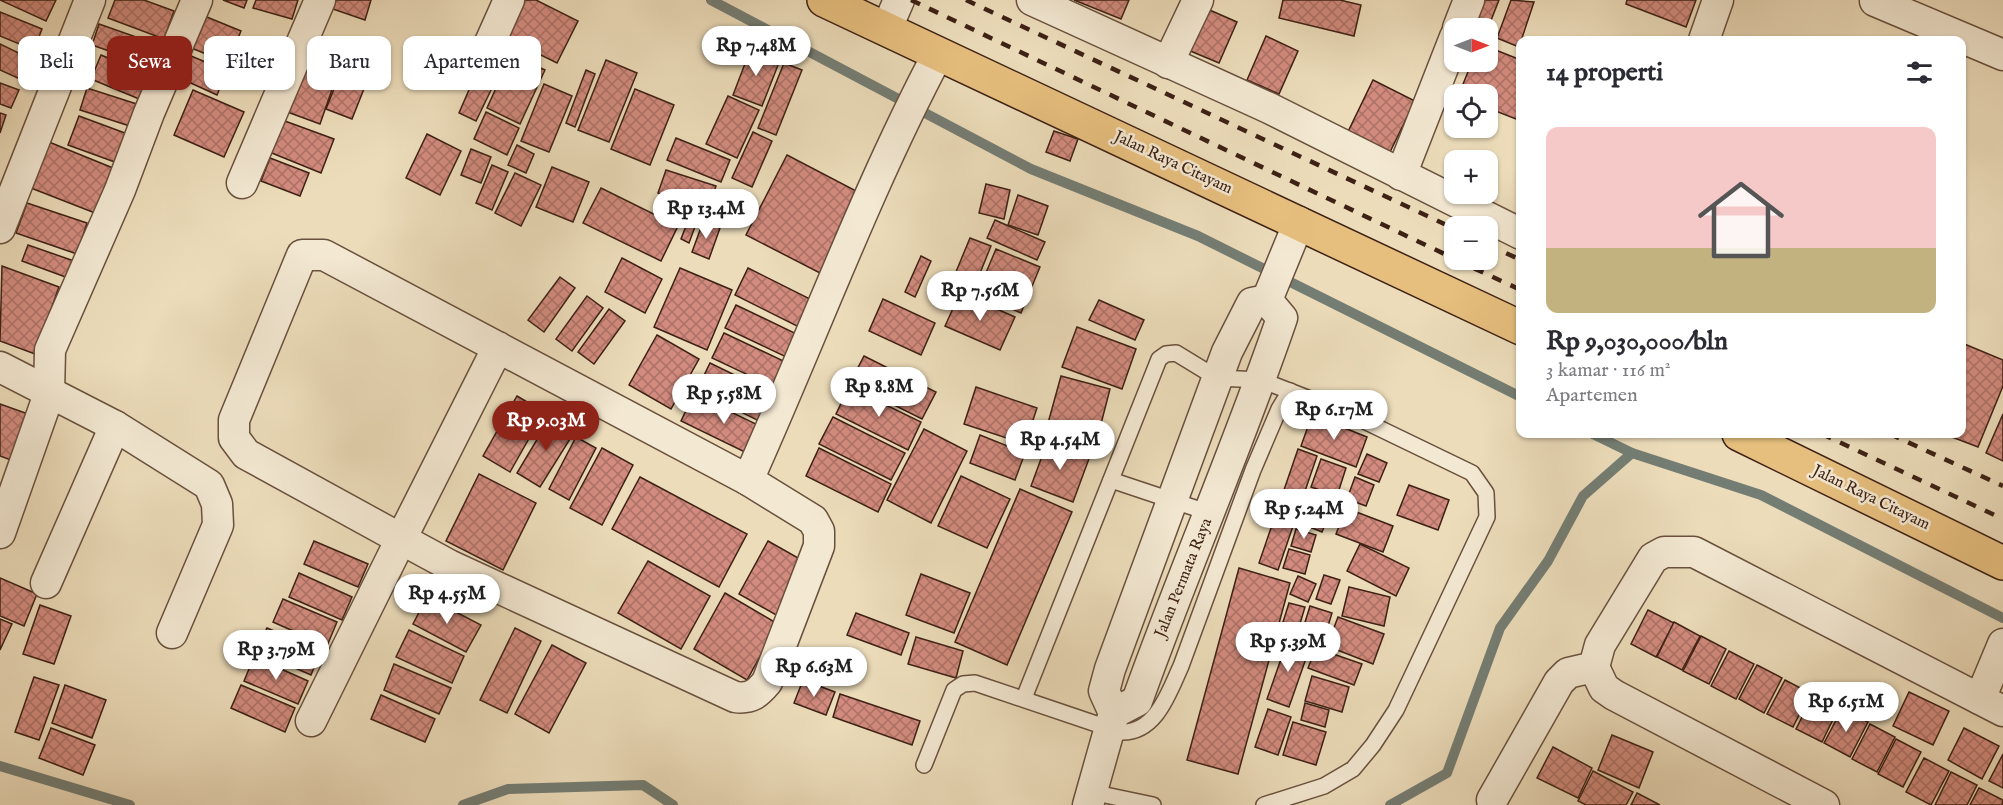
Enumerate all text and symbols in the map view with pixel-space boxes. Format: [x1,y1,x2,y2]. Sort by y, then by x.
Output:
north arrow [1444,18,1498,72]
map controls [1444,18,1498,270]
pin: Rp 7.48M [694,26,818,77]
text: Rp 7.48M [716,33,796,58]
chip: Beli [18,36,95,90]
chip: Sewa [107,36,192,90]
chip: Filter [204,36,295,90]
chip: Baru [307,36,391,90]
chip: Apartemen [403,36,541,90]
text: 14 properti [1546,56,1663,89]
icon: filters [1903,56,1936,89]
button: locate [1444,84,1498,138]
street label: Jalan Raya Citayam [1109,126,1235,199]
button: + [1444,150,1498,204]
icon: home [1687,166,1795,274]
pin: Rp 13.4M [644,189,768,240]
text: Rp 13.4M [667,196,745,221]
button: − [1444,216,1498,270]
pin: Rp 7.56M [918,271,1042,322]
text: Rp 7.56M [941,278,1019,303]
text: Rp 9,030,000/bln [1546,325,1728,358]
text: 3 kamar · 116 m² [1546,358,1671,383]
pin: Rp 8.8M [824,367,934,418]
pin: Rp 5.58M [662,374,786,425]
text: Rp 8.8M [844,374,914,399]
text: Rp 5.58M [686,381,762,406]
text: Apartemen [1546,383,1638,408]
pin: Rp 6.17M [1272,390,1396,441]
text: Rp 6.17M [1295,397,1373,422]
pin: Rp 9.03M [484,401,608,452]
text: Rp 9.03M [506,408,586,433]
pin: Rp 4.54M [998,420,1122,471]
text: Rp 4.54M [1020,427,1100,452]
street label: Jalan Raya Citayam [1807,460,1933,535]
pin: Rp 5.24M [1242,489,1366,540]
text: Rp 5.24M [1264,496,1344,521]
street label: Jalan Permata Raya [1150,515,1217,643]
pin: Rp 4.55M [385,574,509,625]
text: Rp 4.55M [408,581,486,606]
pin: Rp 5.39M [1226,622,1350,673]
text: Rp 5.39M [1250,629,1326,654]
pin: Rp 3.79M [214,630,338,681]
text: Rp 3.79M [237,637,315,662]
pin: Rp 6.63M [752,647,876,698]
text: Rp 6.63M [775,654,853,679]
pin: Rp 6.51M [1784,682,1908,733]
text: Rp 6.51M [1808,689,1884,714]

